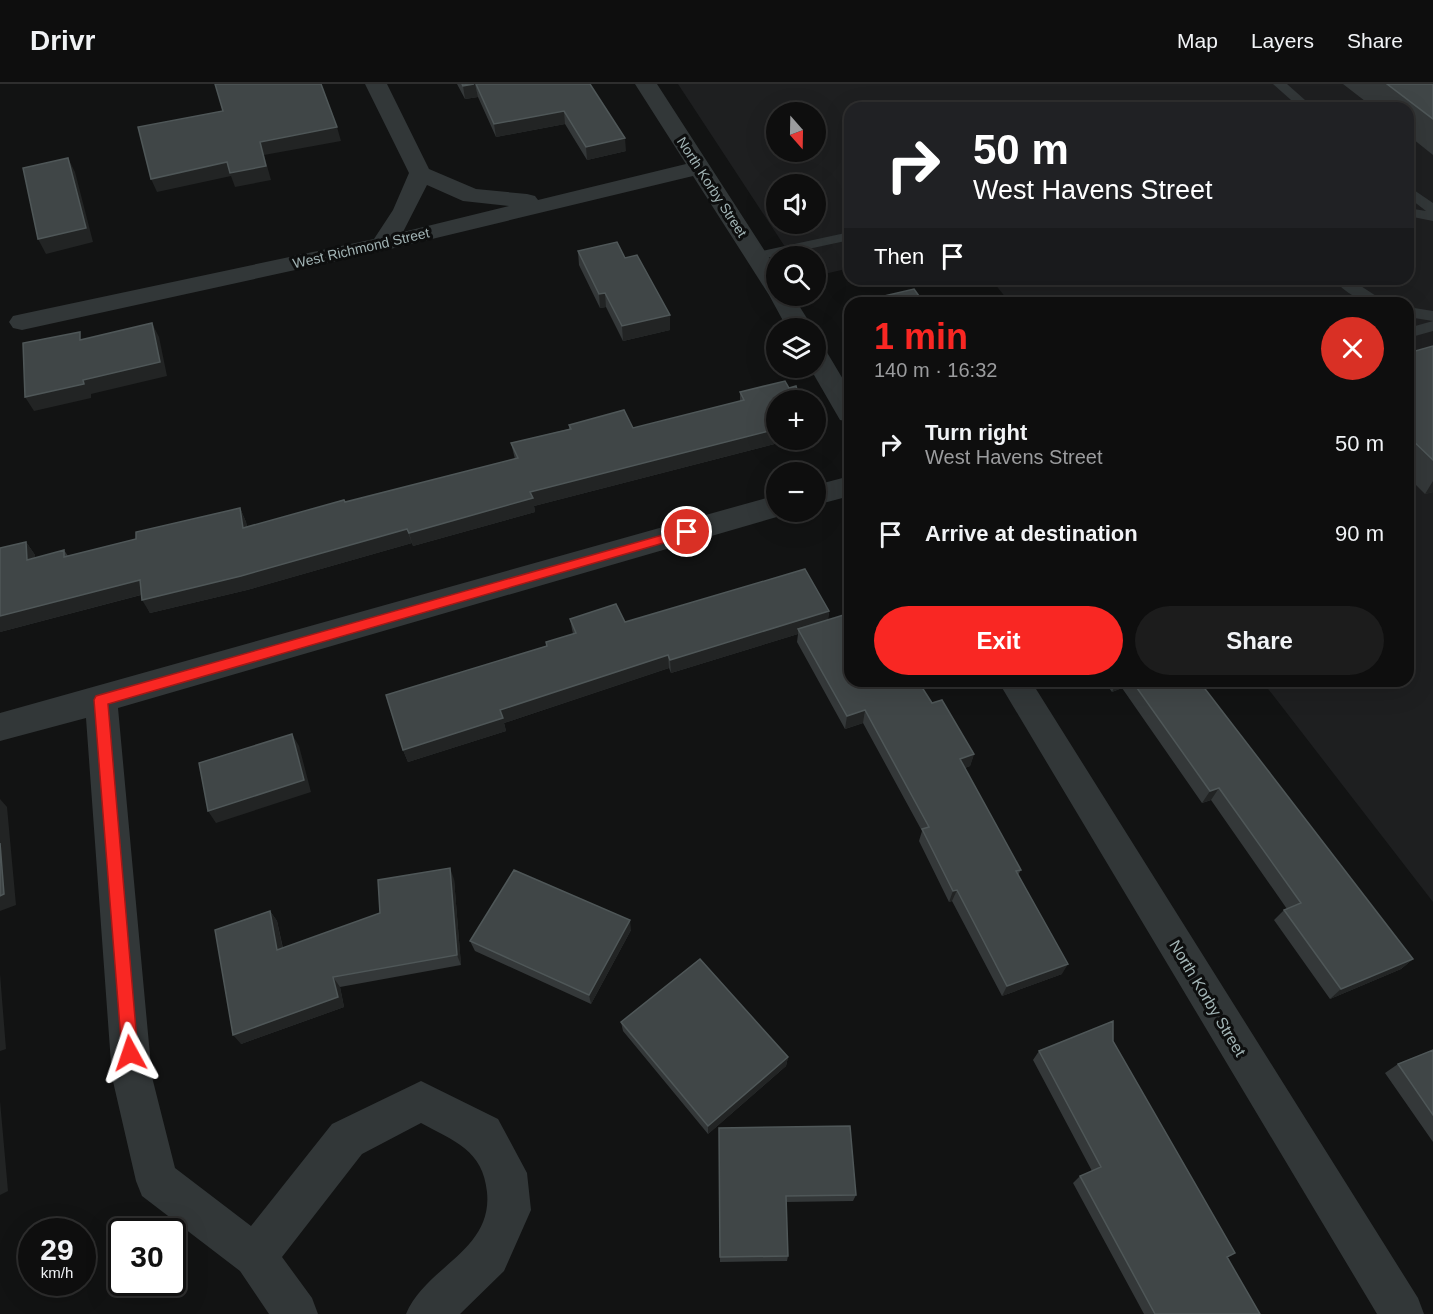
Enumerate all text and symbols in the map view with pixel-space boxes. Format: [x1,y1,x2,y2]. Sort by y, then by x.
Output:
text: Drivr [30,25,95,56]
text: Map [1177,29,1218,52]
text: Layers [1251,29,1314,52]
text: Share [1347,29,1403,52]
north arrow [766,102,826,162]
map controls [766,102,826,522]
icon: right [874,126,952,204]
text: 50 m [973,126,1069,173]
street label: North Korby Street [674,134,750,240]
button: sound [766,174,826,234]
text: West Havens Street [973,175,1213,205]
street label: West Richmond Street [291,224,431,272]
icon: arrive [936,240,969,273]
text: Then [874,244,924,269]
button: search [766,246,826,306]
text: 1 min [874,316,968,357]
button: close [1321,317,1384,380]
button: layers [766,318,826,378]
text: 140 m · 16:32 [874,359,997,381]
button: + [766,390,826,450]
text: Turn right [925,420,1027,445]
icon: right [874,428,907,461]
text: 50 m [1335,431,1384,456]
text: West Havens Street [925,446,1102,468]
button: − [766,462,826,522]
pin [661,506,712,557]
icon: arrive [670,515,703,548]
icon: arrive [874,518,907,551]
text: Arrive at destination [925,521,1138,546]
text: 90 m [1335,521,1384,546]
button: Exit [874,606,1123,675]
button: Share [1135,606,1384,675]
street label: North Korby Street [1166,937,1249,1060]
position arrow [98,1021,162,1085]
speed limit sign: 30 [108,1218,186,1296]
text: 29 [40,1233,74,1266]
text: km/h [41,1264,73,1281]

